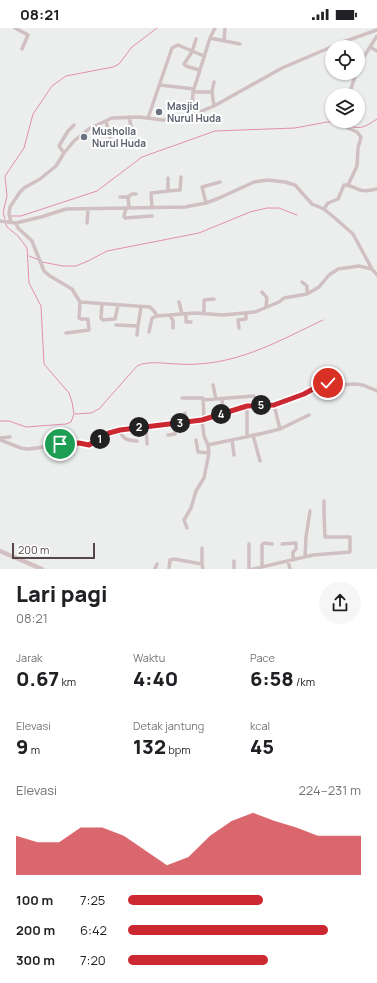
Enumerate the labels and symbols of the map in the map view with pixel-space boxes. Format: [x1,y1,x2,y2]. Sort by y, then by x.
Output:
place label: Masjid Nurul Huda [167,99,221,125]
marker: Masjid Nurul Huda [154,107,164,117]
place label: Musholla Nurul Huda [92,124,146,150]
marker: Musholla Nurul Huda [79,132,89,142]
pin [311,366,345,400]
pin: 5 [251,395,271,415]
pin: 4 [211,404,231,424]
pin: 3 [170,413,190,433]
pin: 2 [129,417,149,437]
pin [43,427,77,461]
pin: 1 [90,429,110,449]
scale bar [12,541,95,560]

